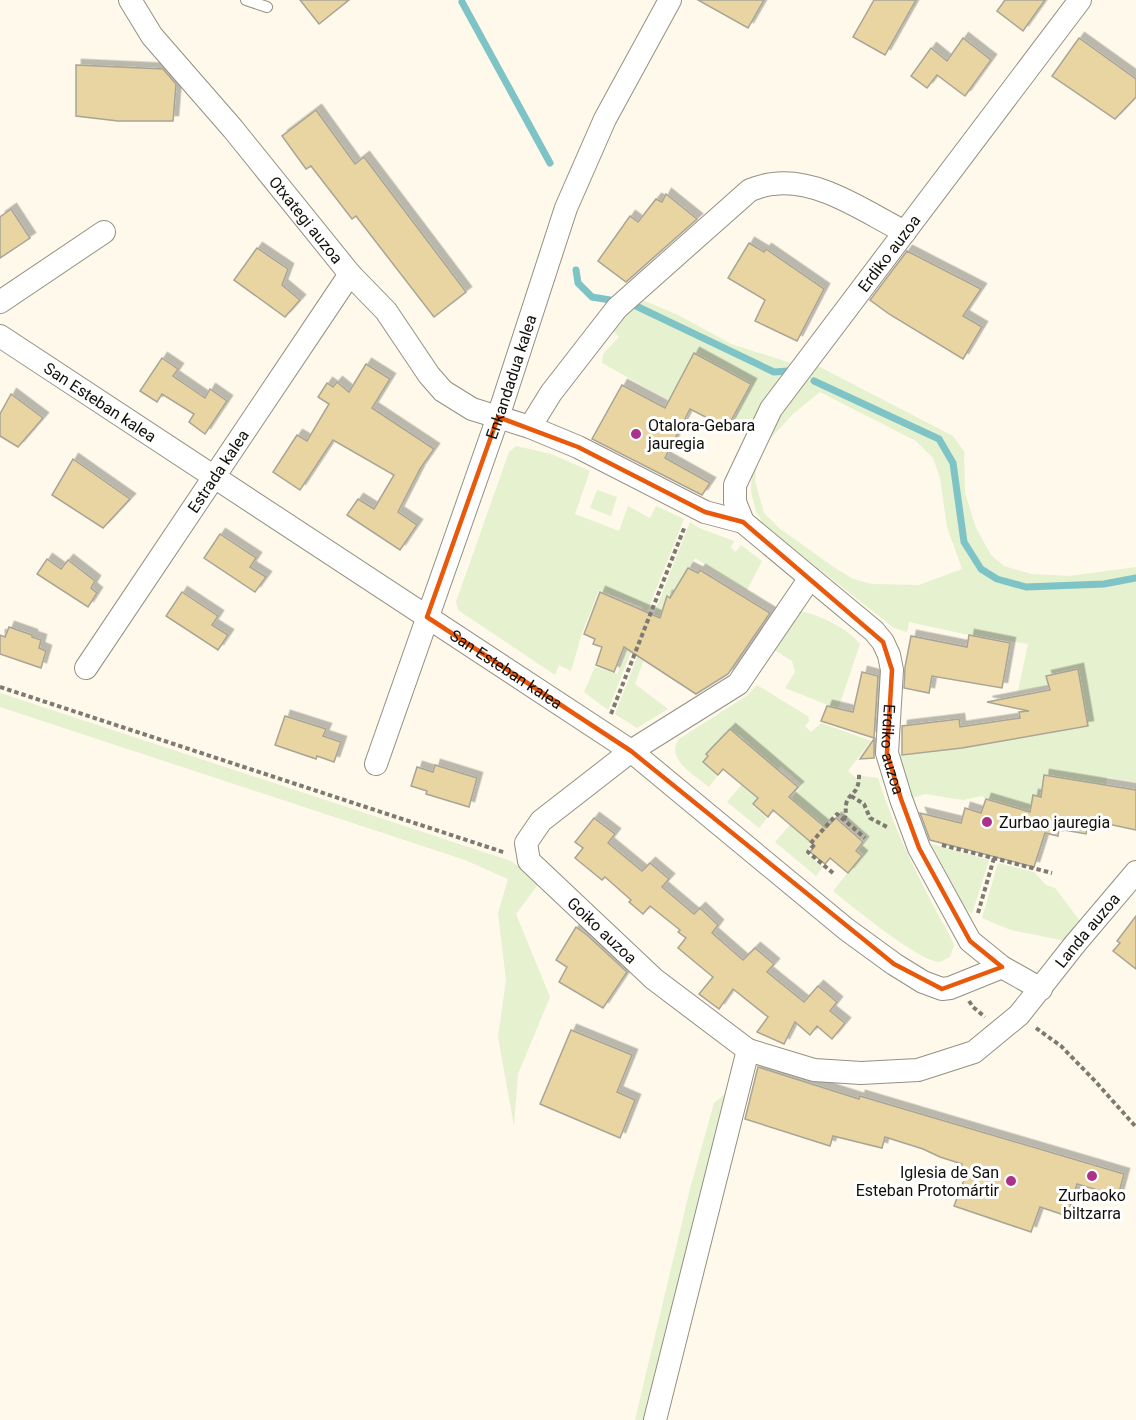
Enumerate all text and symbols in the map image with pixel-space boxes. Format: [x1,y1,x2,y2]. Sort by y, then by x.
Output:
street label: Otxategi auzoa [265,172,347,267]
street label: Erdiko auzoa [854,211,924,295]
street label: Enkandadua kalea [482,312,540,442]
street label: San Esteban kalea [41,358,160,446]
place label: Otalora-Gebara jauregia [647,416,755,453]
street label: Estrada kalea [183,426,253,516]
marker: Otalora-Gebara jauregia [629,427,643,441]
street label: San Esteban kalea [447,625,566,713]
street label: Erdiko auzoa [878,704,909,797]
place label: Zurbao jauregia [999,813,1110,832]
marker: Zurbao jauregia [980,815,994,829]
street label: Landa auzoa [1051,889,1124,971]
street label: Goiko auzoa [564,893,641,967]
place label: Iglesia de San Esteban Protomártir [856,1163,1000,1200]
marker: Zurbaoko biltzarra [1085,1169,1099,1183]
marker: Iglesia de San Esteban Protomártir [1004,1174,1018,1188]
place label: Zurbaoko biltzarra [1058,1186,1126,1223]

